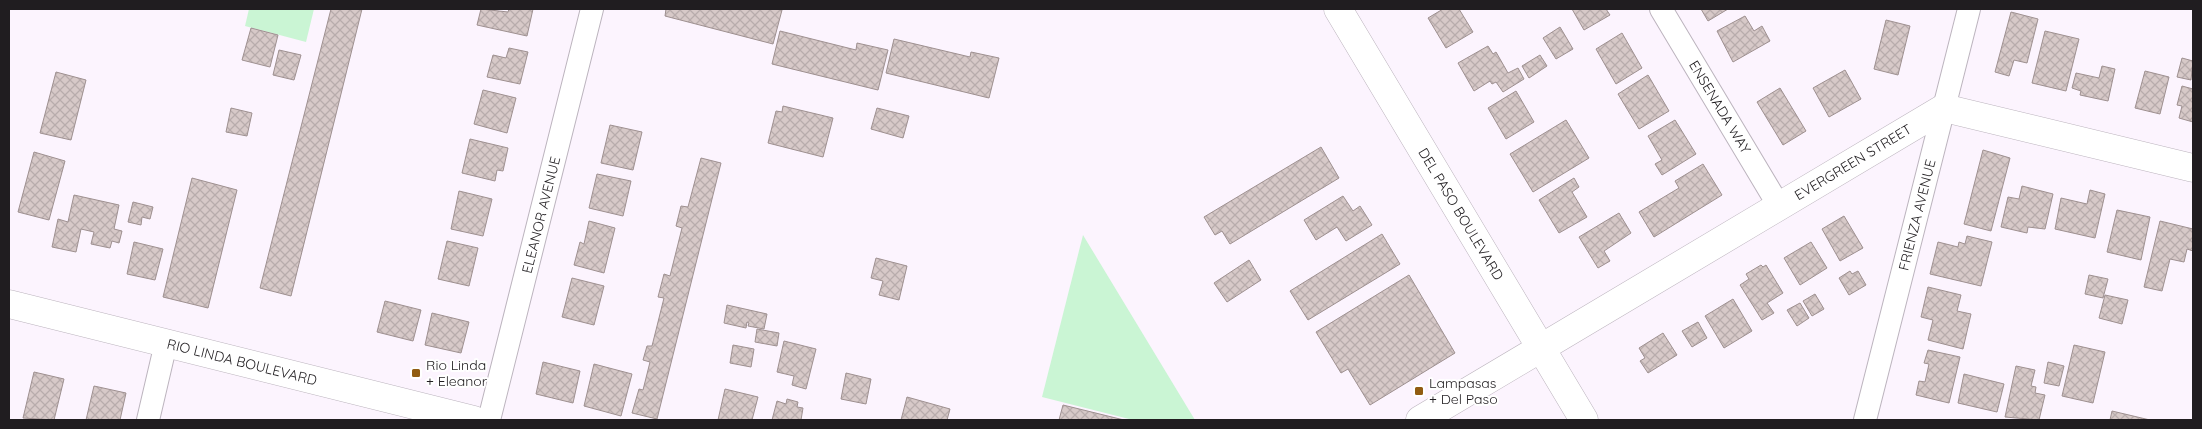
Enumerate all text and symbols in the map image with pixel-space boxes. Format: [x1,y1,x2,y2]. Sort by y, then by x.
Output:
street label: ENSENADA WAY [1685,57,1755,157]
street label: EVERGREEN STREET [1791,120,1915,204]
street label: DEL PASO BOULEVARD [1414,145,1508,283]
street label: ELEANOR AVENUE [518,155,564,275]
street label: FRIENZA AVENUE [1894,157,1940,272]
street label: RIO LINDA BOULEVARD [165,335,319,389]
place label: Rio Linda + Eleanor [426,356,488,390]
marker: Rio Linda + Eleanor [410,367,422,379]
place label: Lampasas + Del Paso [1429,374,1498,408]
marker: Lampasas + Del Paso [1413,385,1425,397]

